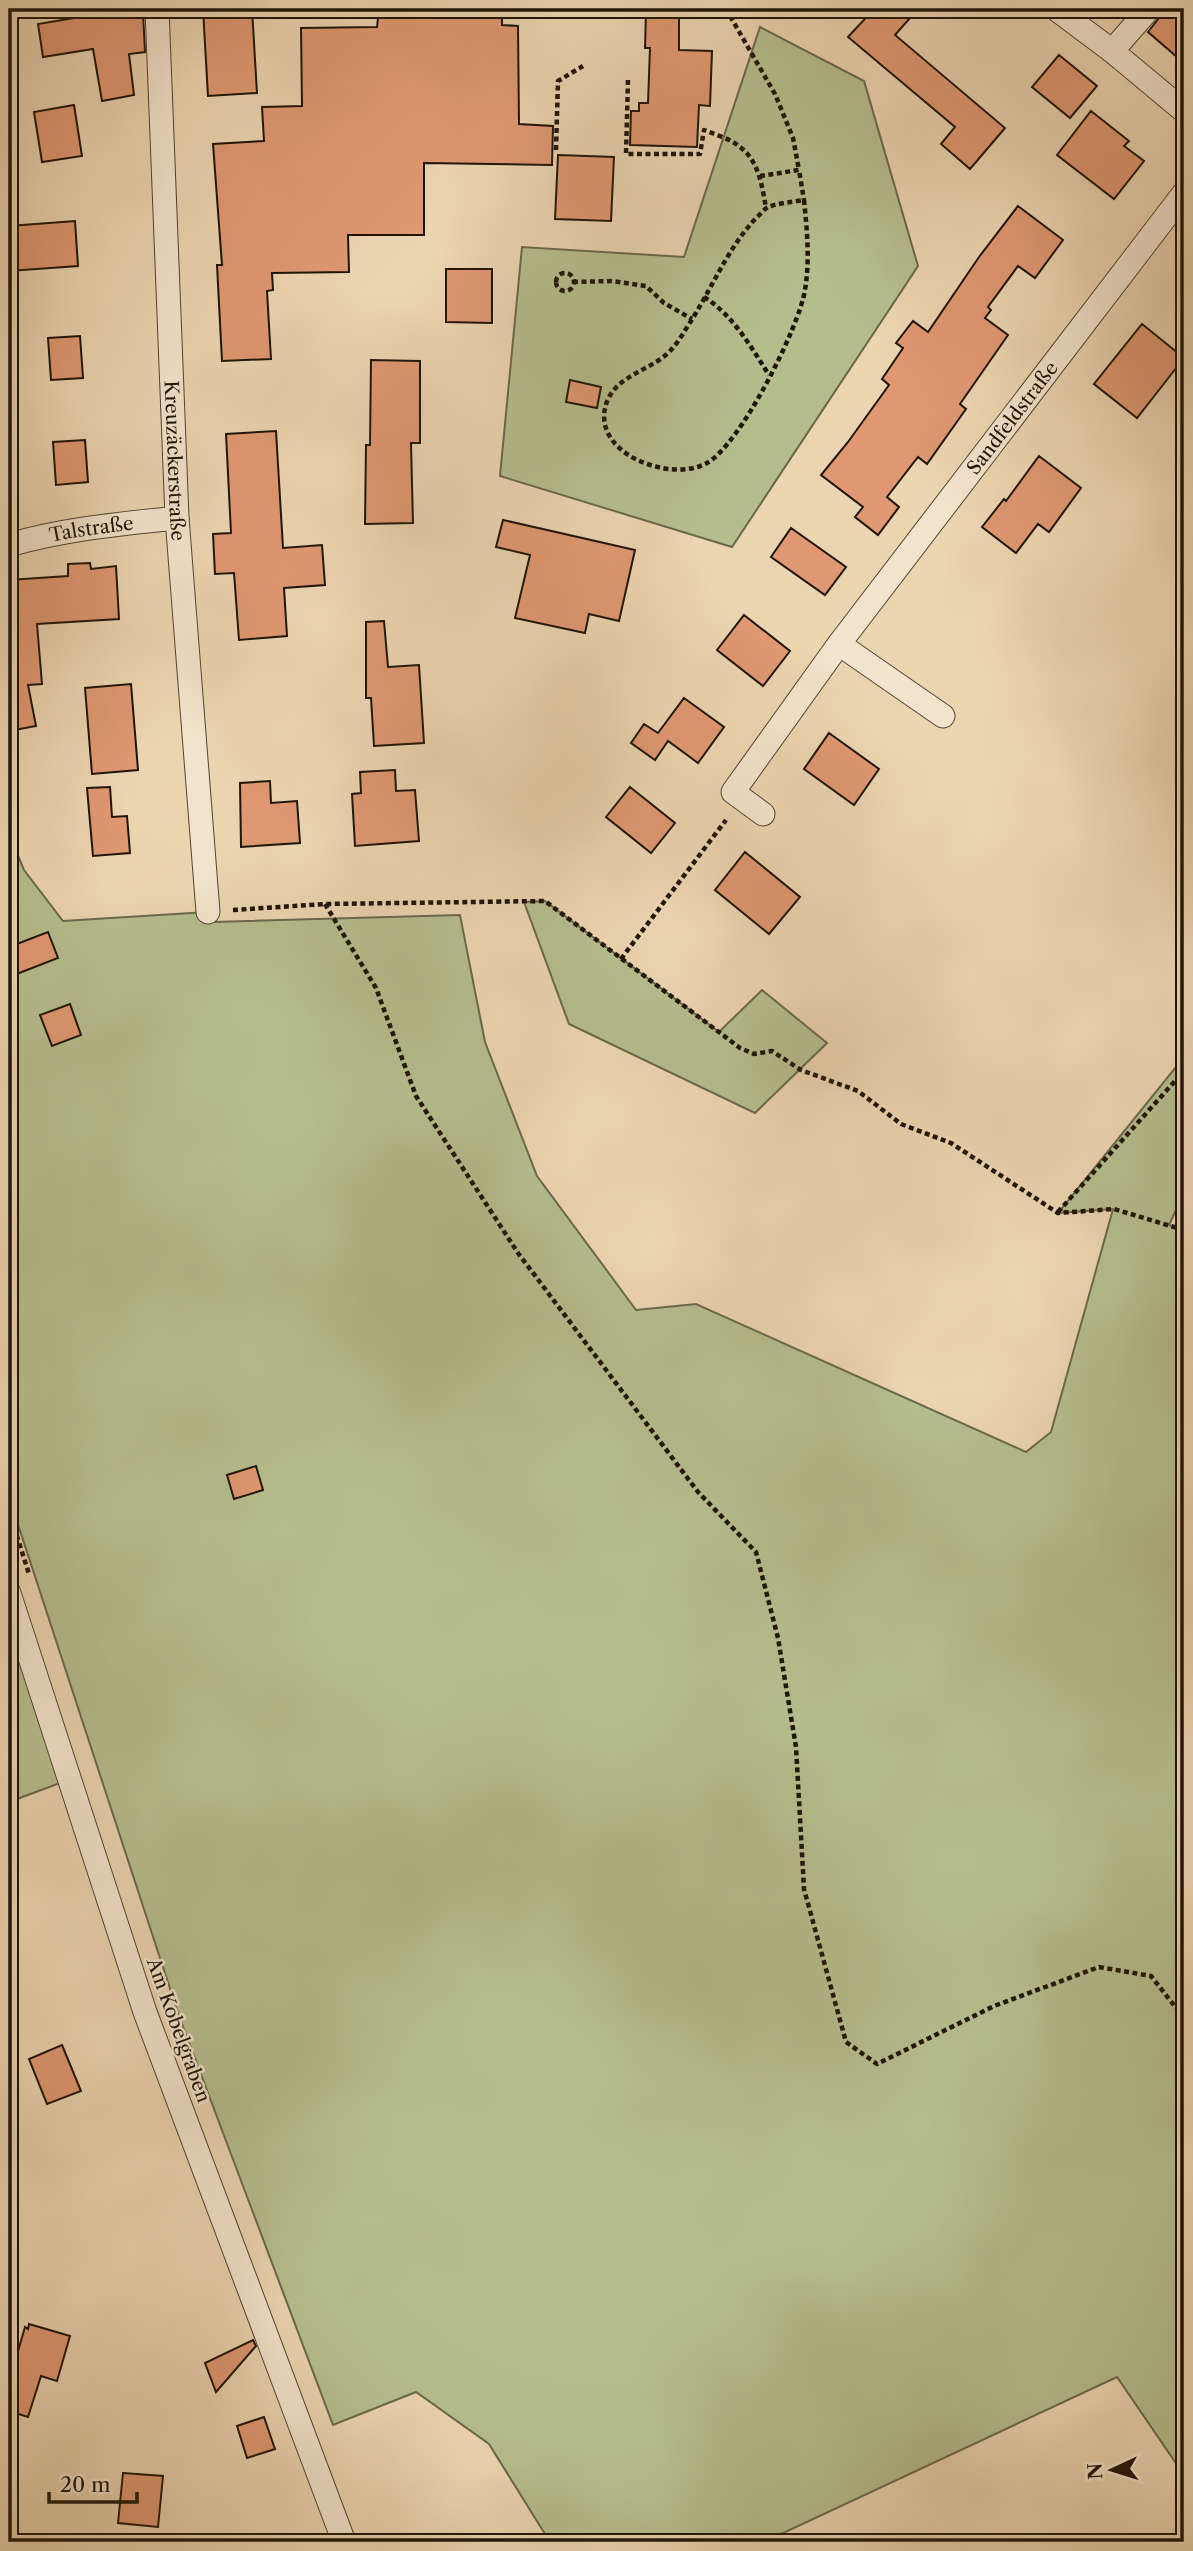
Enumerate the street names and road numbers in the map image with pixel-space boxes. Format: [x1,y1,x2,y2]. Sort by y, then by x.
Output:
street label: Sandfeldstraße [962,357,1063,479]
street label: Kreuzäckerstraße [160,380,190,542]
street label: Talstraße [47,512,135,547]
street label: Am Kobelgraben [141,1954,215,2106]

